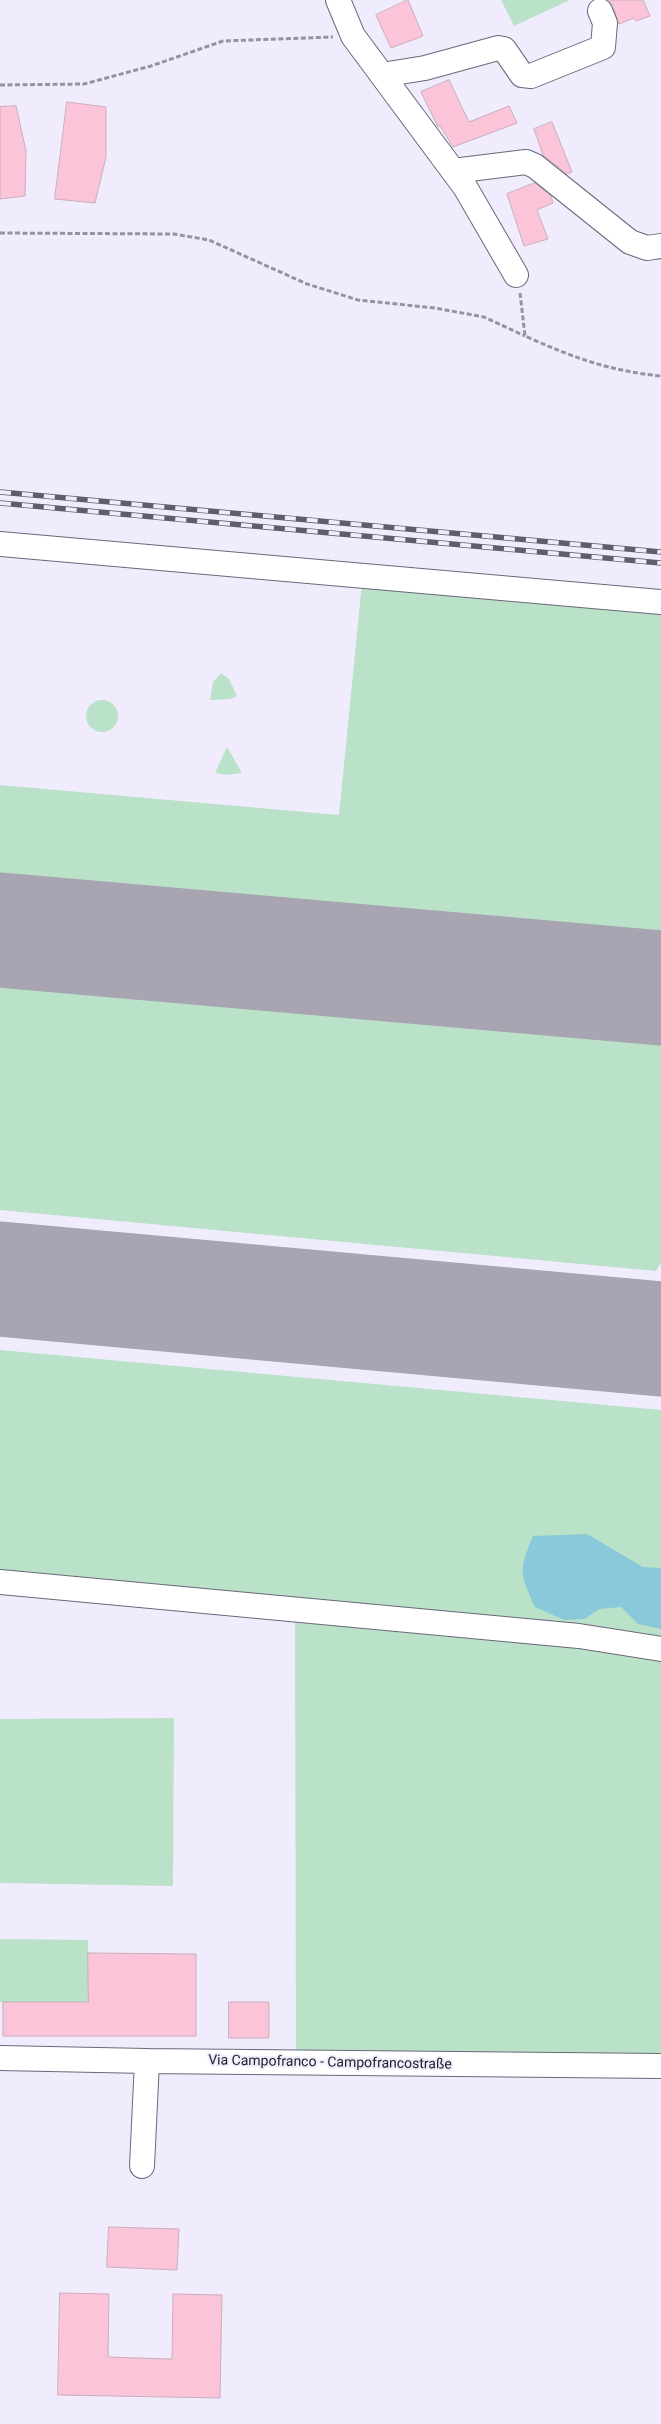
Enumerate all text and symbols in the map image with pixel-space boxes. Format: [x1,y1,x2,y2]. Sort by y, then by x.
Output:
street label: Via Campofranco - Campofrancostraße [208,2052,452,2074]

